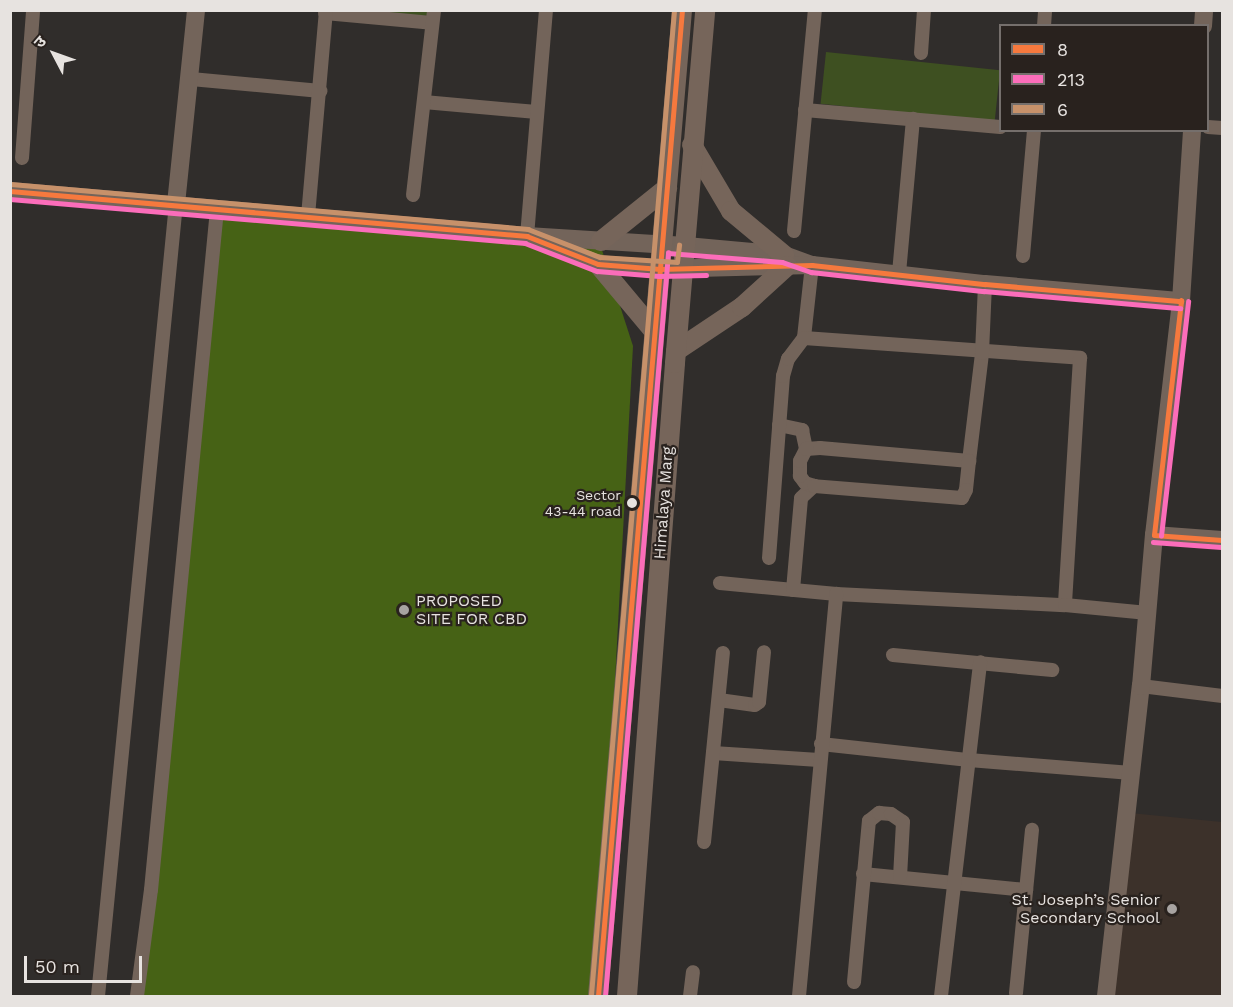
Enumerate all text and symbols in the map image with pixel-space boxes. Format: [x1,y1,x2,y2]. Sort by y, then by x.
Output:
north arrow [24,24,84,84]
legend [999,24,1209,132]
text: उ [30,32,50,52]
text: 8 [1057,39,1068,60]
text: 213 [1057,69,1085,90]
text: 6 [1057,99,1068,120]
street label: Himalaya Marg [650,446,678,560]
place label: Sector 43-44 road [545,487,621,520]
marker: Sector 43-44 road [626,497,638,509]
place label: PROPOSED SITE FOR CBD [416,591,527,629]
marker: PROPOSED SITE FOR CBD [397,603,411,617]
place label: St. Joseph’s Senior Secondary School [1011,890,1160,928]
marker: St. Joseph’s Senior Secondary School [1165,902,1179,916]
scale bar [27,944,146,982]
text: 50 m [35,956,80,977]

